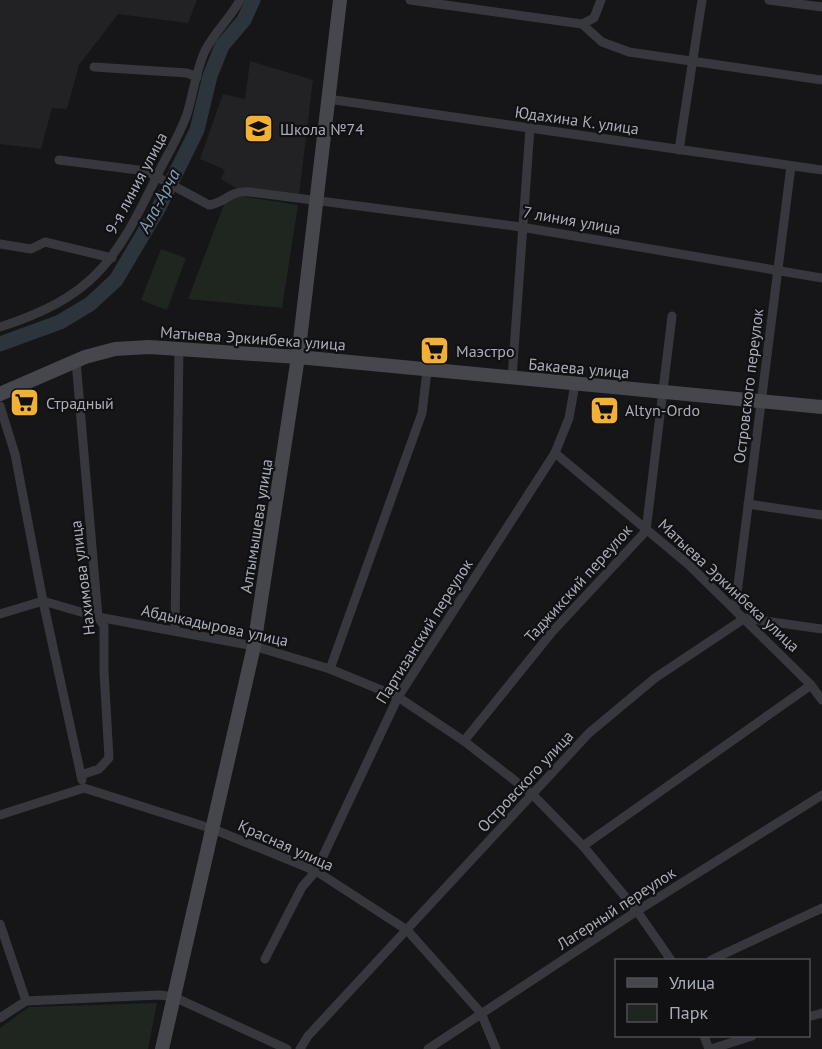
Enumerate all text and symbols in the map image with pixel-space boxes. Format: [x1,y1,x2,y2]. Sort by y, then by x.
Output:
street label: Юдахина К. улица [514,101,640,139]
school or university icon: Школа №74 [243,113,275,145]
place label: Школа №74 [280,119,364,139]
street label: 9-я линия улица [101,128,171,238]
water label: Ала-Арча [132,165,185,238]
street label: 7 линия улица [522,202,622,238]
street label: Островского переулок [729,307,767,465]
street label: Матыева Эркинбека улица [160,322,346,354]
supermarket icon: Маэстро [419,335,451,367]
place label: Маэстро [456,341,515,361]
street label: Бакаева улица [528,354,630,382]
supermarket icon: Страдный [9,387,41,419]
place label: Страдный [46,393,114,413]
supermarket icon: Altyn-Ordo [588,394,620,426]
place label: Altyn-Ordo [625,400,700,420]
street label: Алтымышева улица [235,457,277,595]
street label: Матыева Эркинбека улица [654,514,804,656]
street label: Нахимова улица [65,519,99,637]
street label: Таджикский переулок [520,520,636,646]
street label: Партизанский переулок [371,555,477,707]
street label: Абдыкадырова улица [140,600,290,650]
street label: Островского улица [473,726,577,836]
street label: Красная улица [235,815,337,875]
street label: Лагерный переулок [552,862,679,954]
legend [615,959,810,1037]
text: Улица [669,971,715,994]
text: Парк [669,1001,709,1024]

